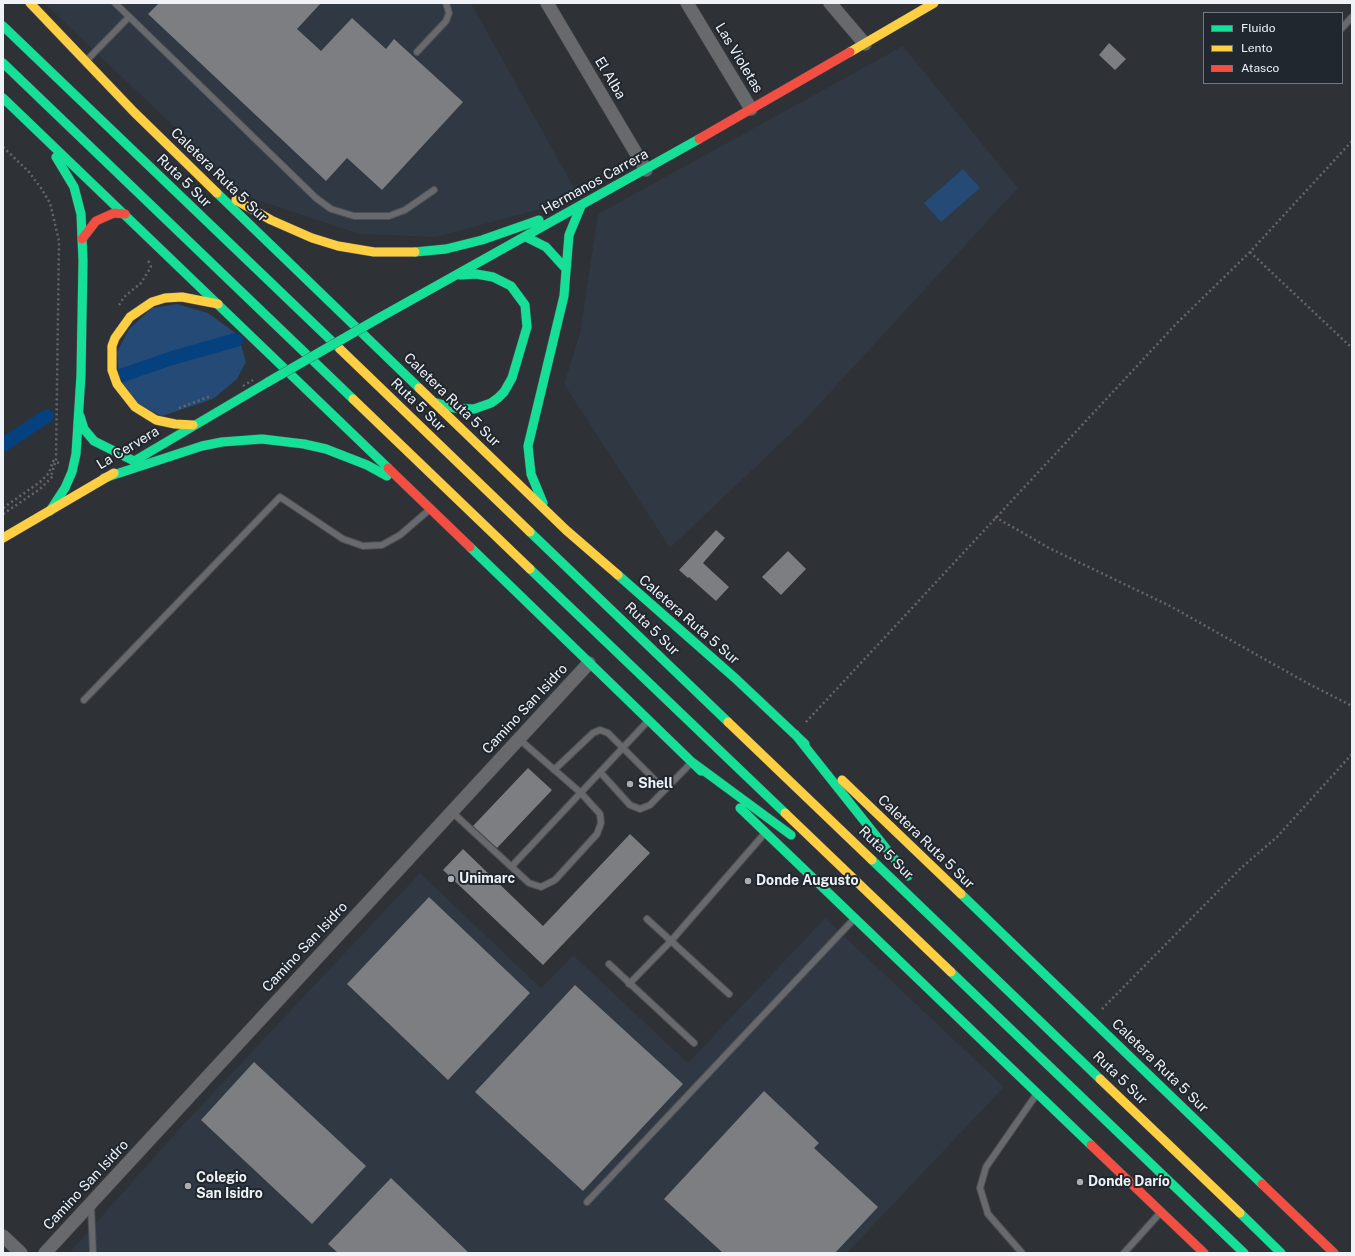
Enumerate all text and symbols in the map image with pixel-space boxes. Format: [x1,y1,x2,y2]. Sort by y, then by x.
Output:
legend [1203,12,1343,84]
street label: Las Violetas [712,20,766,96]
text: Fluido [1241,21,1276,35]
text: Lento [1241,41,1272,55]
street label: El Alba [591,54,629,102]
text: Atasco [1241,61,1279,75]
street label: Caletera Ruta 5 Sur [167,125,271,225]
street label: Hermanos Carrera [539,146,651,218]
street label: Ruta 5 Sur [153,151,215,211]
street label: Caletera Ruta 5 Sur [400,350,504,450]
street label: Ruta 5 Sur [387,375,449,435]
street label: La Cervera [94,423,162,473]
street label: Caletera Ruta 5 Sur [635,572,743,668]
street label: Ruta 5 Sur [621,599,683,659]
street label: Camino San Isidro [479,660,571,758]
place label: Shell [638,776,673,792]
marker: Shell [625,779,635,789]
street label: Caletera Ruta 5 Sur [874,792,978,892]
street label: Ruta 5 Sur [855,823,917,883]
place label: Unimarc [459,871,515,887]
place label: Donde Augusto [756,873,858,889]
marker: Unimarc [446,874,456,884]
marker: Donde Augusto [743,876,753,886]
street label: Camino San Isidro [259,898,351,996]
street label: Caletera Ruta 5 Sur [1108,1016,1212,1116]
street label: Ruta 5 Sur [1089,1048,1151,1108]
street label: Camino San Isidro [40,1136,132,1234]
place label: Colegio San Isidro [196,1170,263,1202]
place label: Donde Darío [1088,1174,1170,1190]
marker: Donde Darío [1075,1177,1085,1187]
marker: Colegio San Isidro [183,1181,193,1191]

